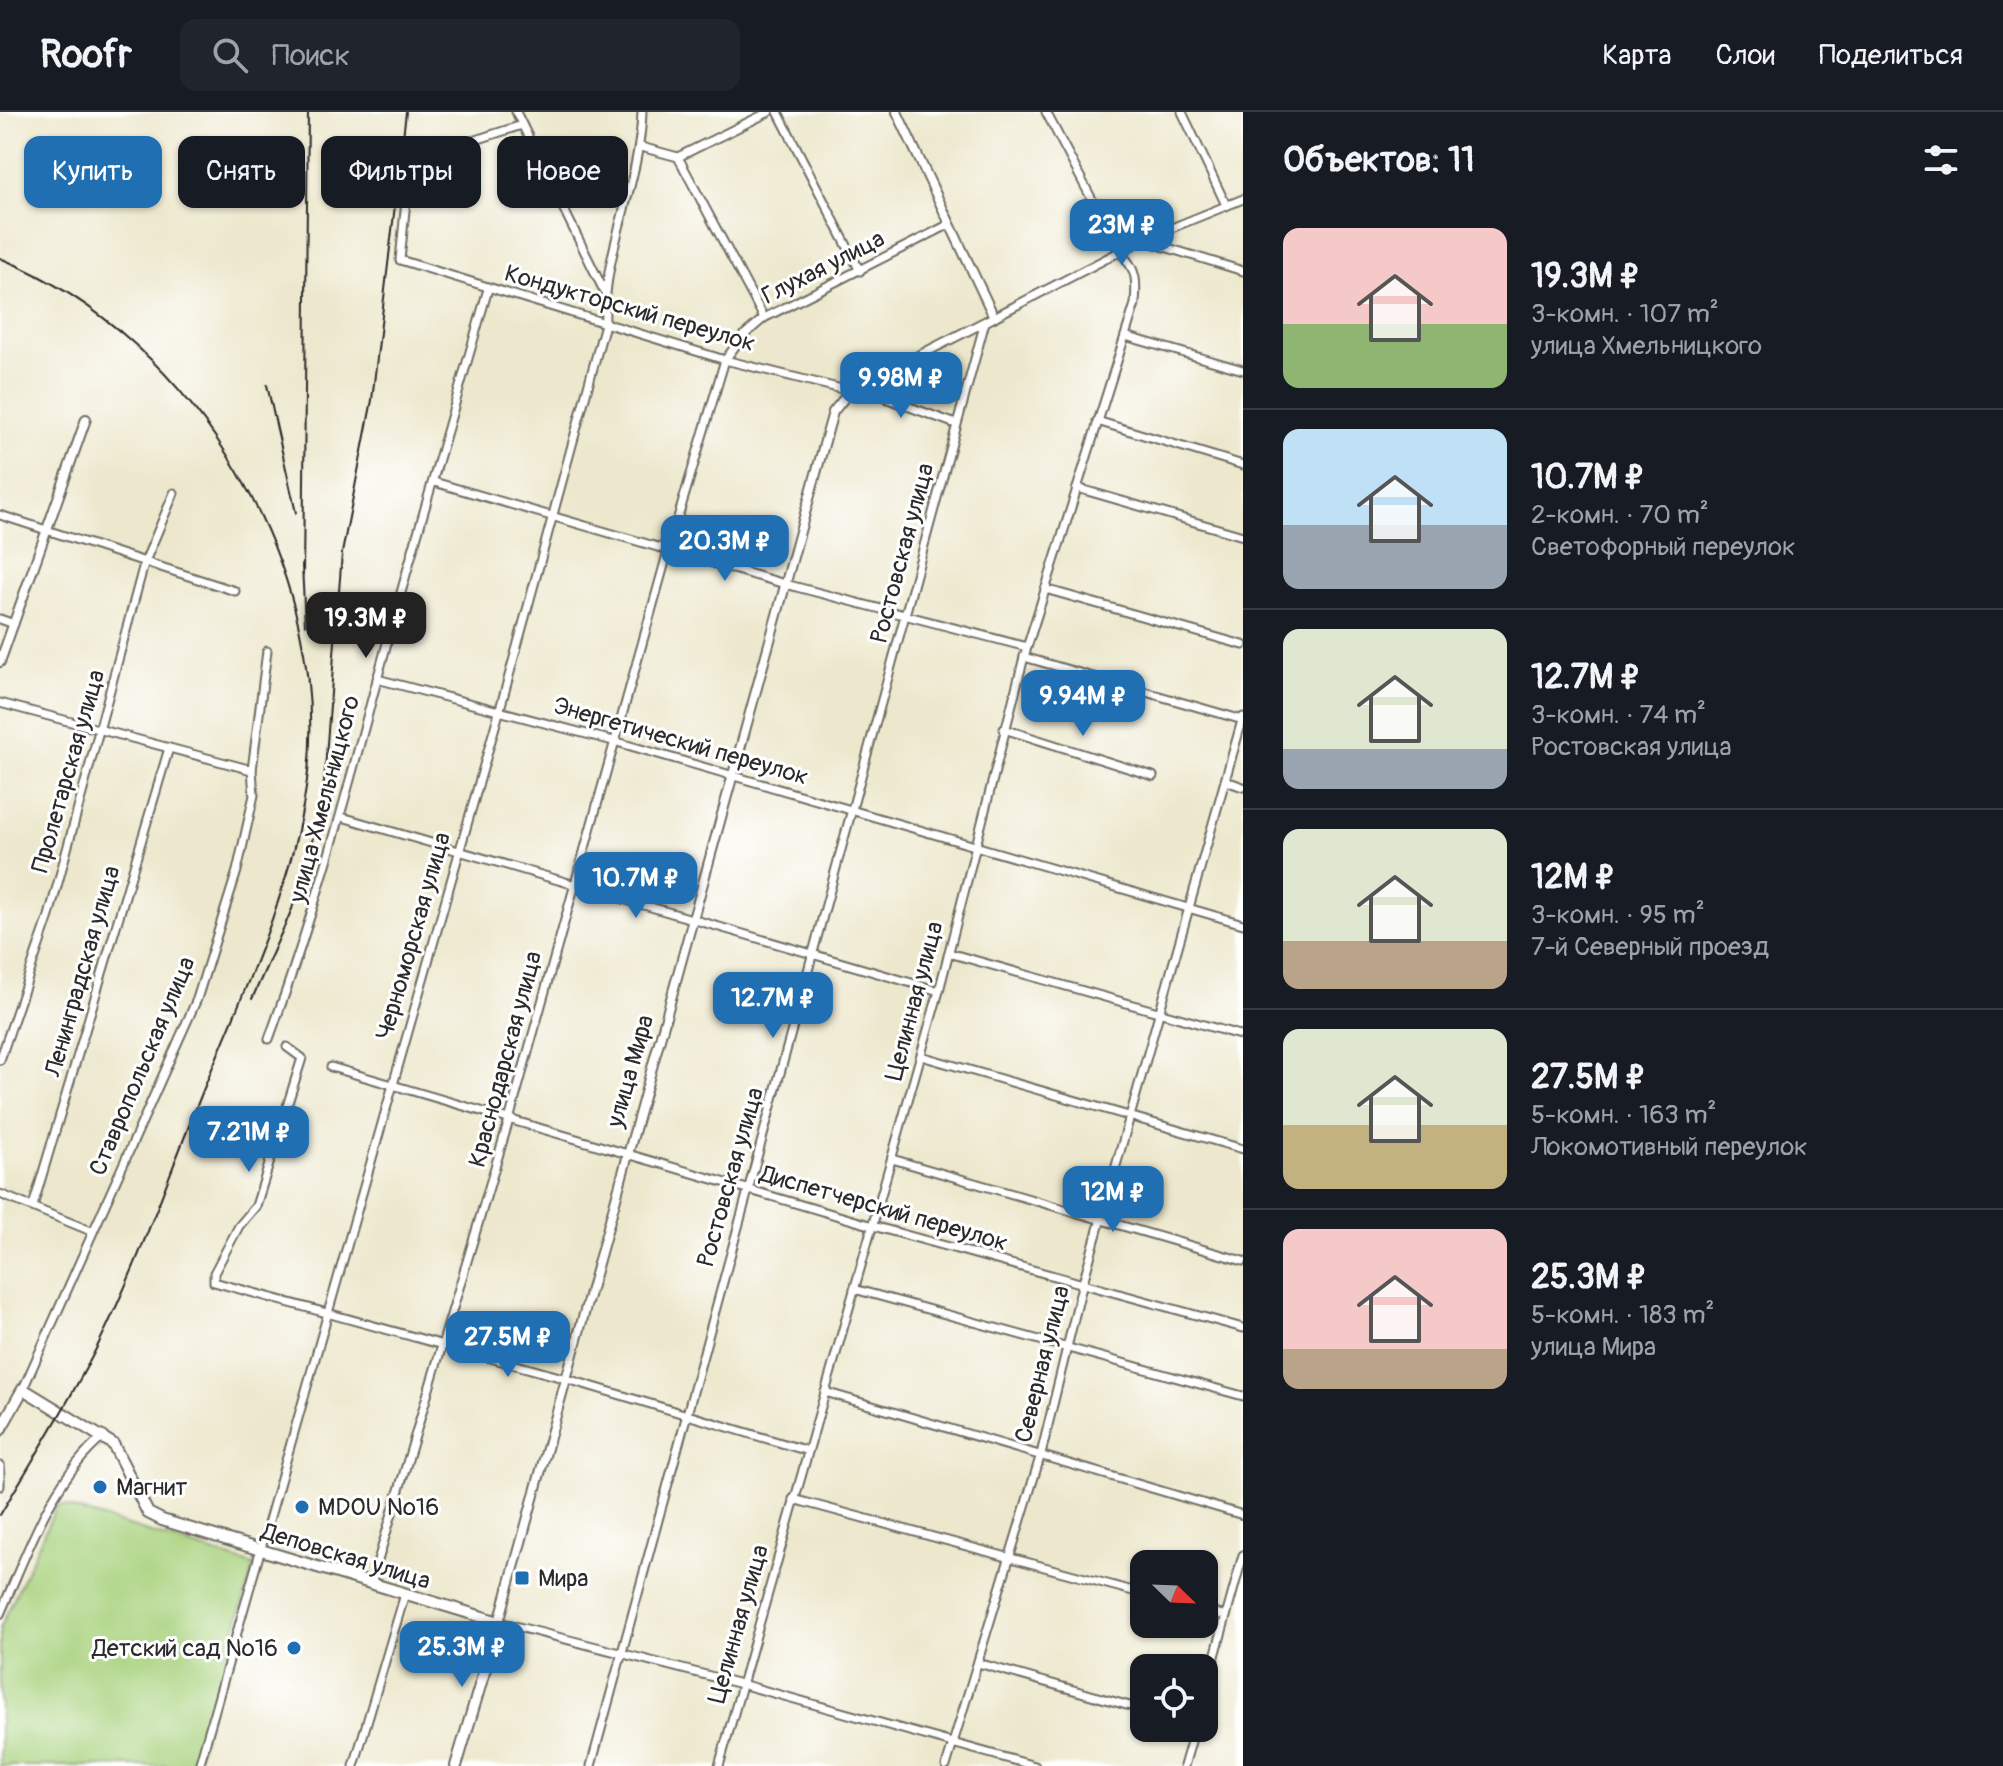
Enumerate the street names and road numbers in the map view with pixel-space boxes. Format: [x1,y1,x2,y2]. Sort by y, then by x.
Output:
street label: Глухая улица [757,224,889,311]
street label: Кондукторский переулок [501,259,758,358]
street label: Ростовская улица [865,460,940,646]
street label: Пролетарская улица [26,666,111,876]
street label: Энергетический переулок [550,691,812,792]
street label: улица Хмельницкого [283,692,366,907]
street label: Черноморская улица [370,829,457,1043]
street label: Ленинградская улица [38,862,126,1081]
street label: Целинная улица [879,918,950,1084]
street label: Краснодарская улица [463,948,548,1170]
street label: Ставропольская улица [83,952,202,1180]
street label: улица Мира [600,1012,660,1132]
street label: Ростовская улица [691,1084,770,1270]
street label: Диспетчерский переулок [756,1159,1011,1258]
street label: Северная улица [1009,1283,1076,1446]
street label: Деповская улица [257,1517,434,1596]
street label: Целинная улица [702,1542,775,1707]

